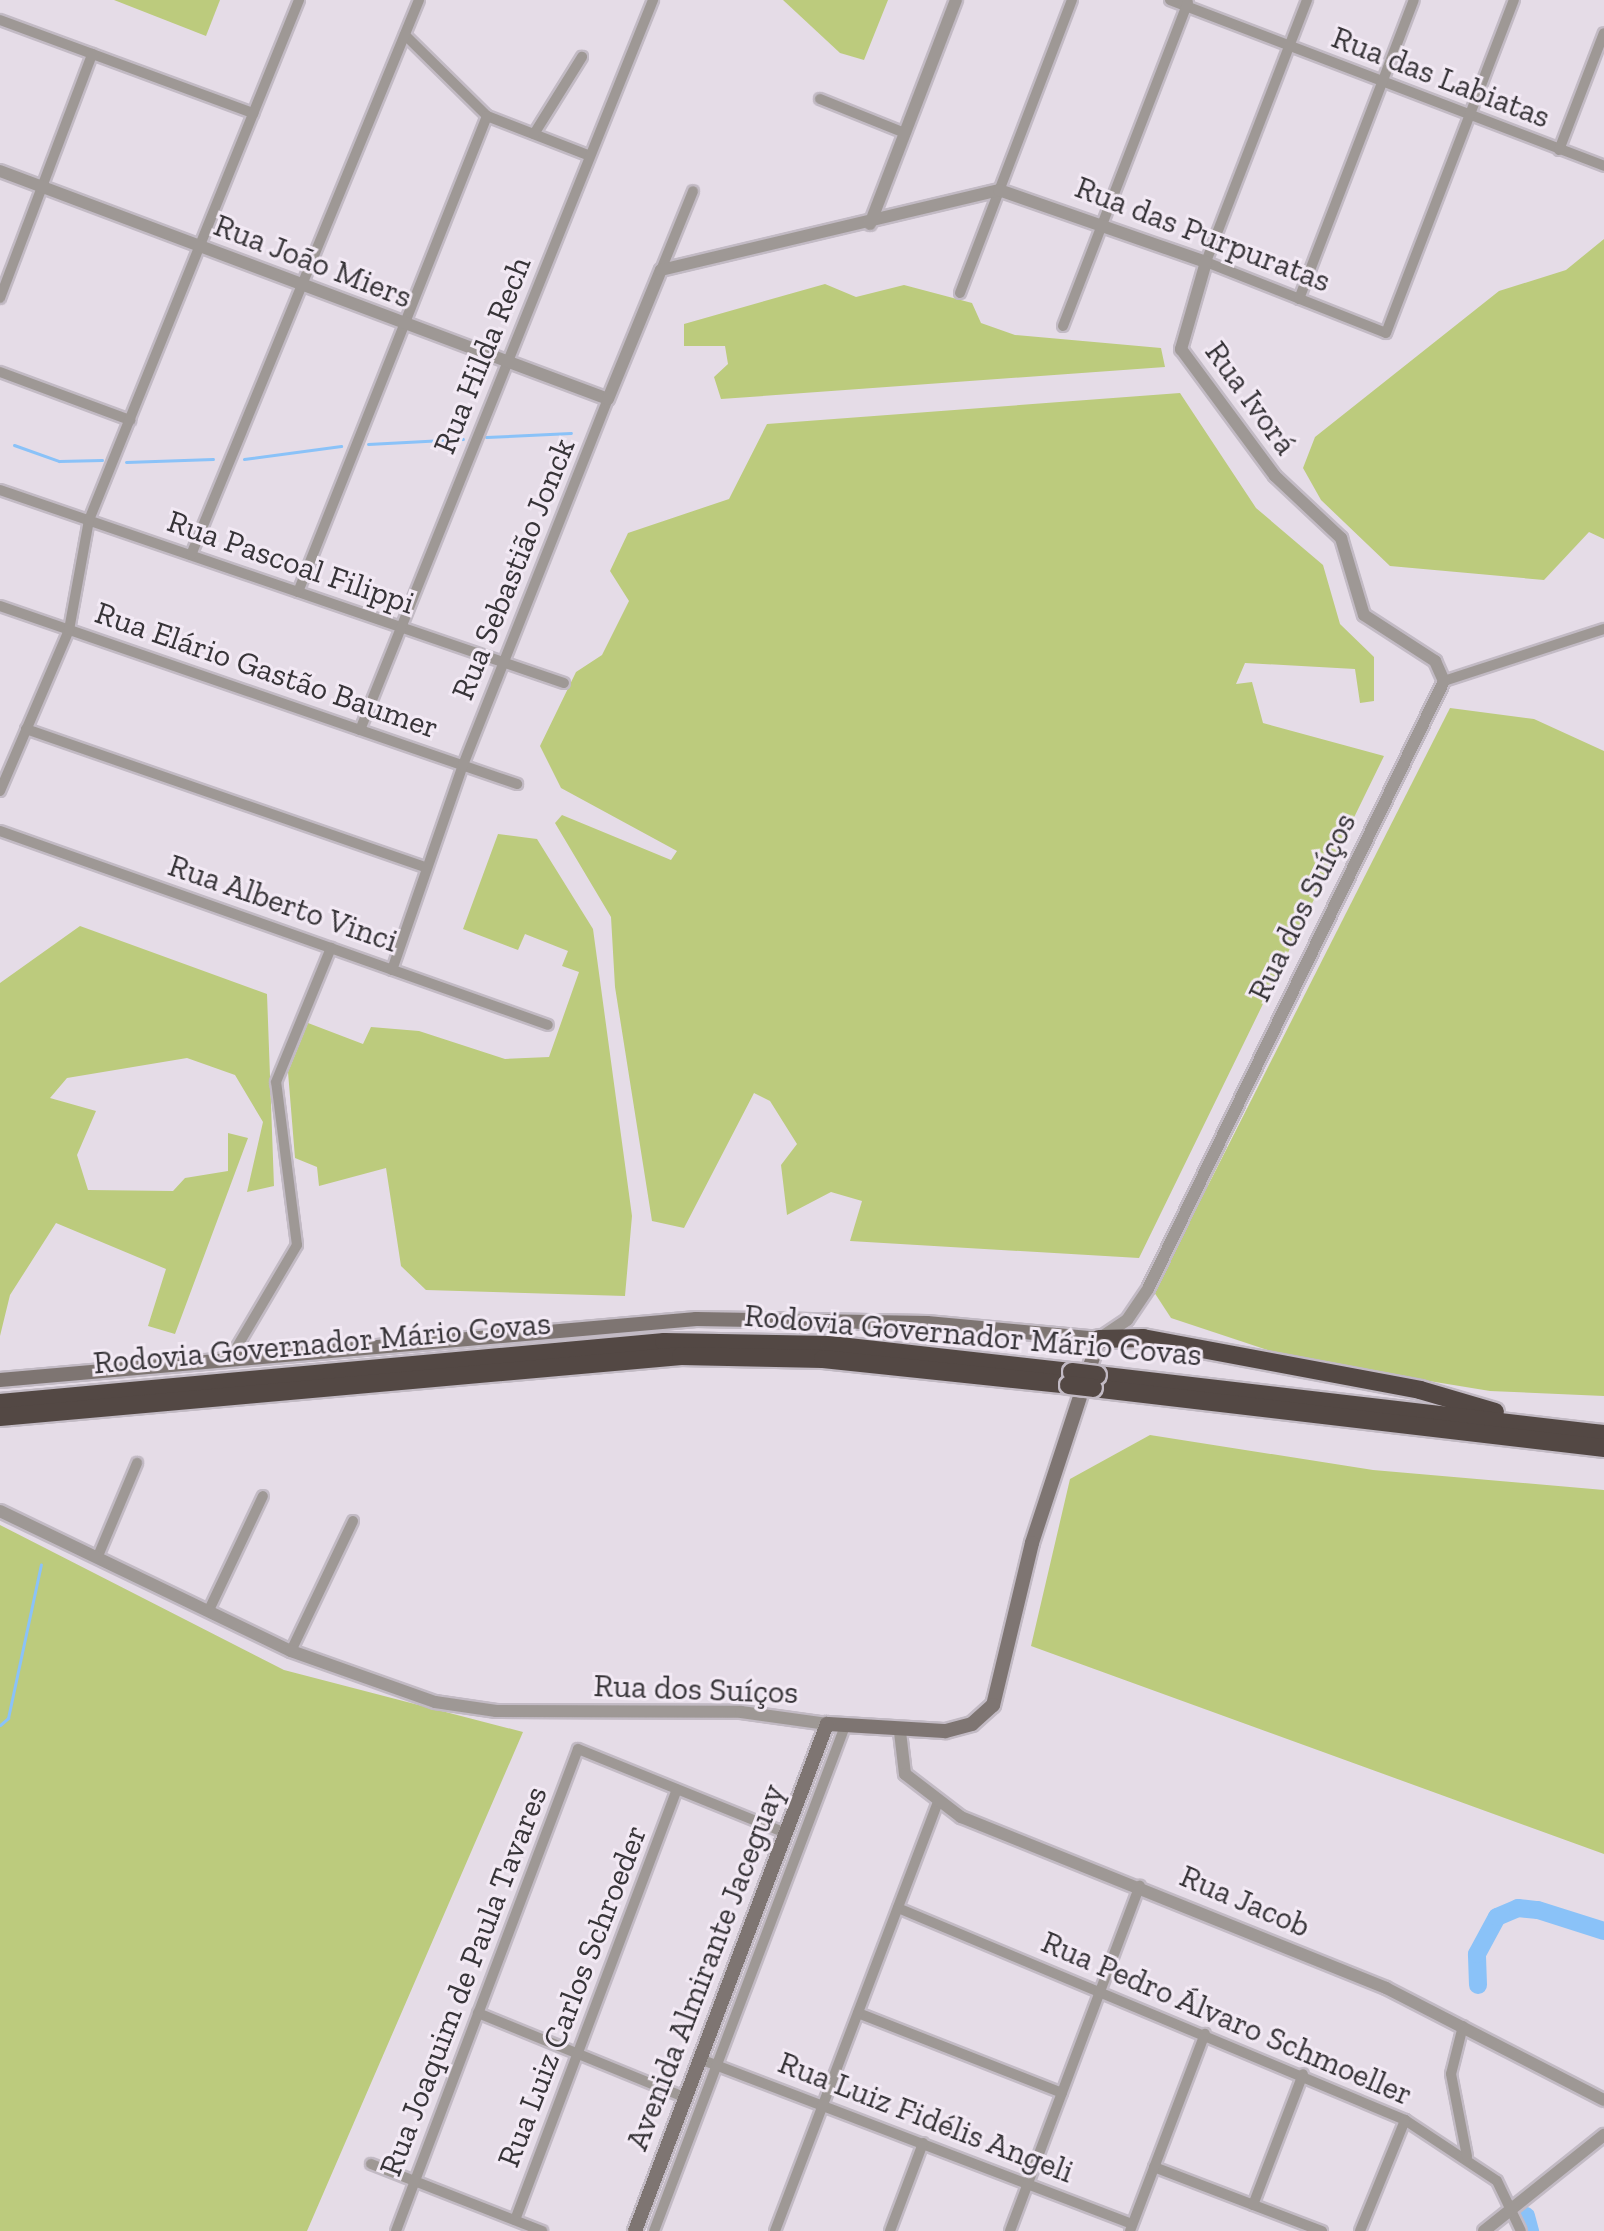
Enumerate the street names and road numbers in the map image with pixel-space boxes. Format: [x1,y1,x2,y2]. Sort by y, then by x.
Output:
street label: Rua das Labiatas [1327,18,1555,136]
street label: Rua das Purpuratas [1070,168,1336,300]
street label: Rua João Miers [208,206,418,316]
street label: Rua Hilda Rech [425,251,539,459]
street label: Rua Ivorá [1197,334,1305,462]
street label: Rua Sebastião Jonck [443,432,583,706]
street label: Rua Pascoal Filippi [162,502,420,622]
street label: Rua Elário Gastão Baumer [90,593,444,747]
street label: Rua dos Suíços [1240,807,1364,1007]
street label: Rua Alberto Vinci [162,845,404,961]
street label: Rodovia Governador Mário Covas [742,1296,1204,1374]
street label: Rodovia Governador Mário Covas [91,1304,553,1382]
street label: Rua dos Suíços [593,1666,799,1712]
street label: Avenida Almirante Jaceguay [617,1778,793,2156]
street label: Rua Joaquim de Paula Tavares [371,1780,555,2182]
street label: Rua Luiz Carlos Schroeder [489,1820,655,2172]
street label: Rua Jacob [1174,1856,1316,1946]
street label: Rua Pedro Álvaro Schmoeller [1035,1922,1419,2114]
street label: Rua Luiz Fidélis Angeli [773,2043,1079,2191]

